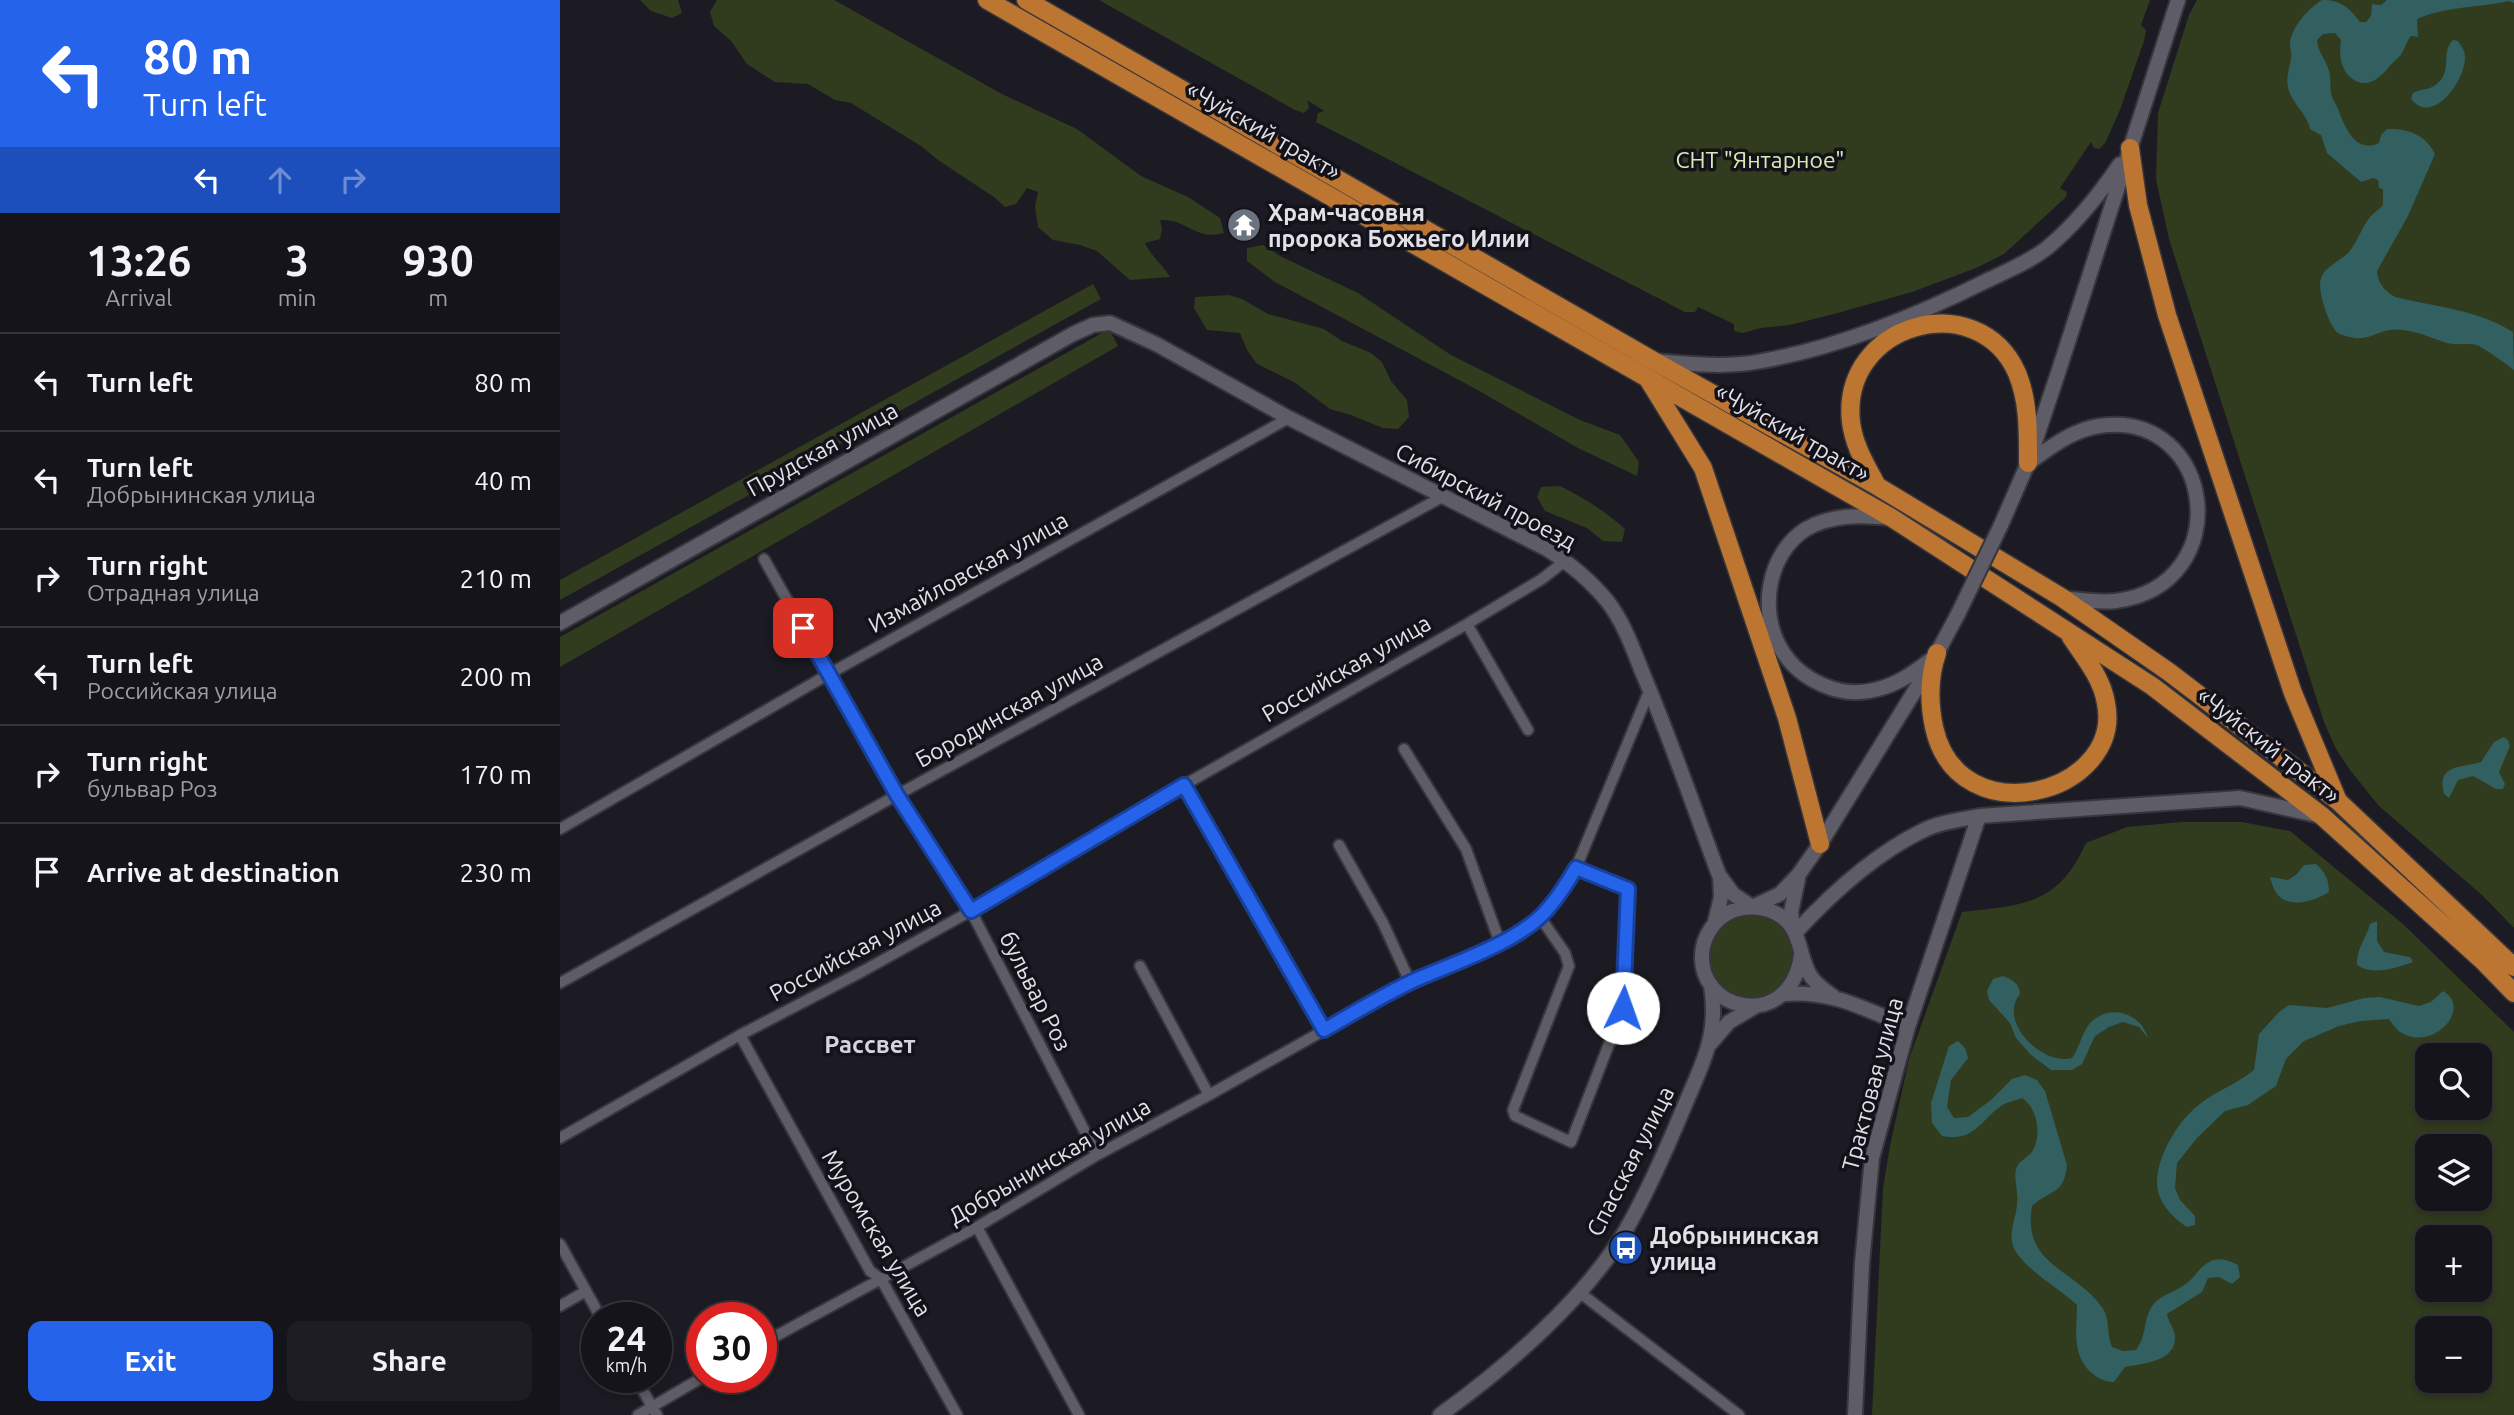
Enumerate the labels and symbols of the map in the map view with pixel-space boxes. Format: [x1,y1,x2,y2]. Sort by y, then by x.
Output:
street label: «Чуйский тракт» [1183,76,1345,184]
park label: СНТ "Янтарное" [1675,147,1845,172]
place label: Храм-часовня пророка Божьего Илии [1268,200,1530,251]
temple icon: Храм-часовня пророка Божьего Илии [1225,206,1263,244]
street label: «Чуйский тракт» [1712,378,1874,486]
street label: Прудская улица [742,397,902,501]
street label: Сибирский проезд [1392,438,1580,554]
street label: Измайловская улица [864,507,1072,637]
pin [773,598,833,658]
street label: Российская улица [1257,610,1435,726]
street label: Бородинская улица [911,648,1107,772]
street label: «Чуйский тракт» [2193,682,2345,808]
street label: Российская улица [765,894,945,1006]
street label: бульвар Роз [995,927,1077,1055]
position arrow [1586,971,1660,1045]
street label: Трактовая улица [1837,995,1907,1173]
district label: Рассвет [824,1031,916,1058]
street label: Спасская улица [1581,1082,1679,1240]
street label: Добрынинская улица [944,1093,1154,1229]
street label: Муромская улица [817,1145,937,1321]
place label: Добрынинская улица [1650,1223,1819,1274]
bus stop icon: Добрынинская улица [1607,1229,1645,1267]
speed limit sign: 30 [686,1302,777,1393]

